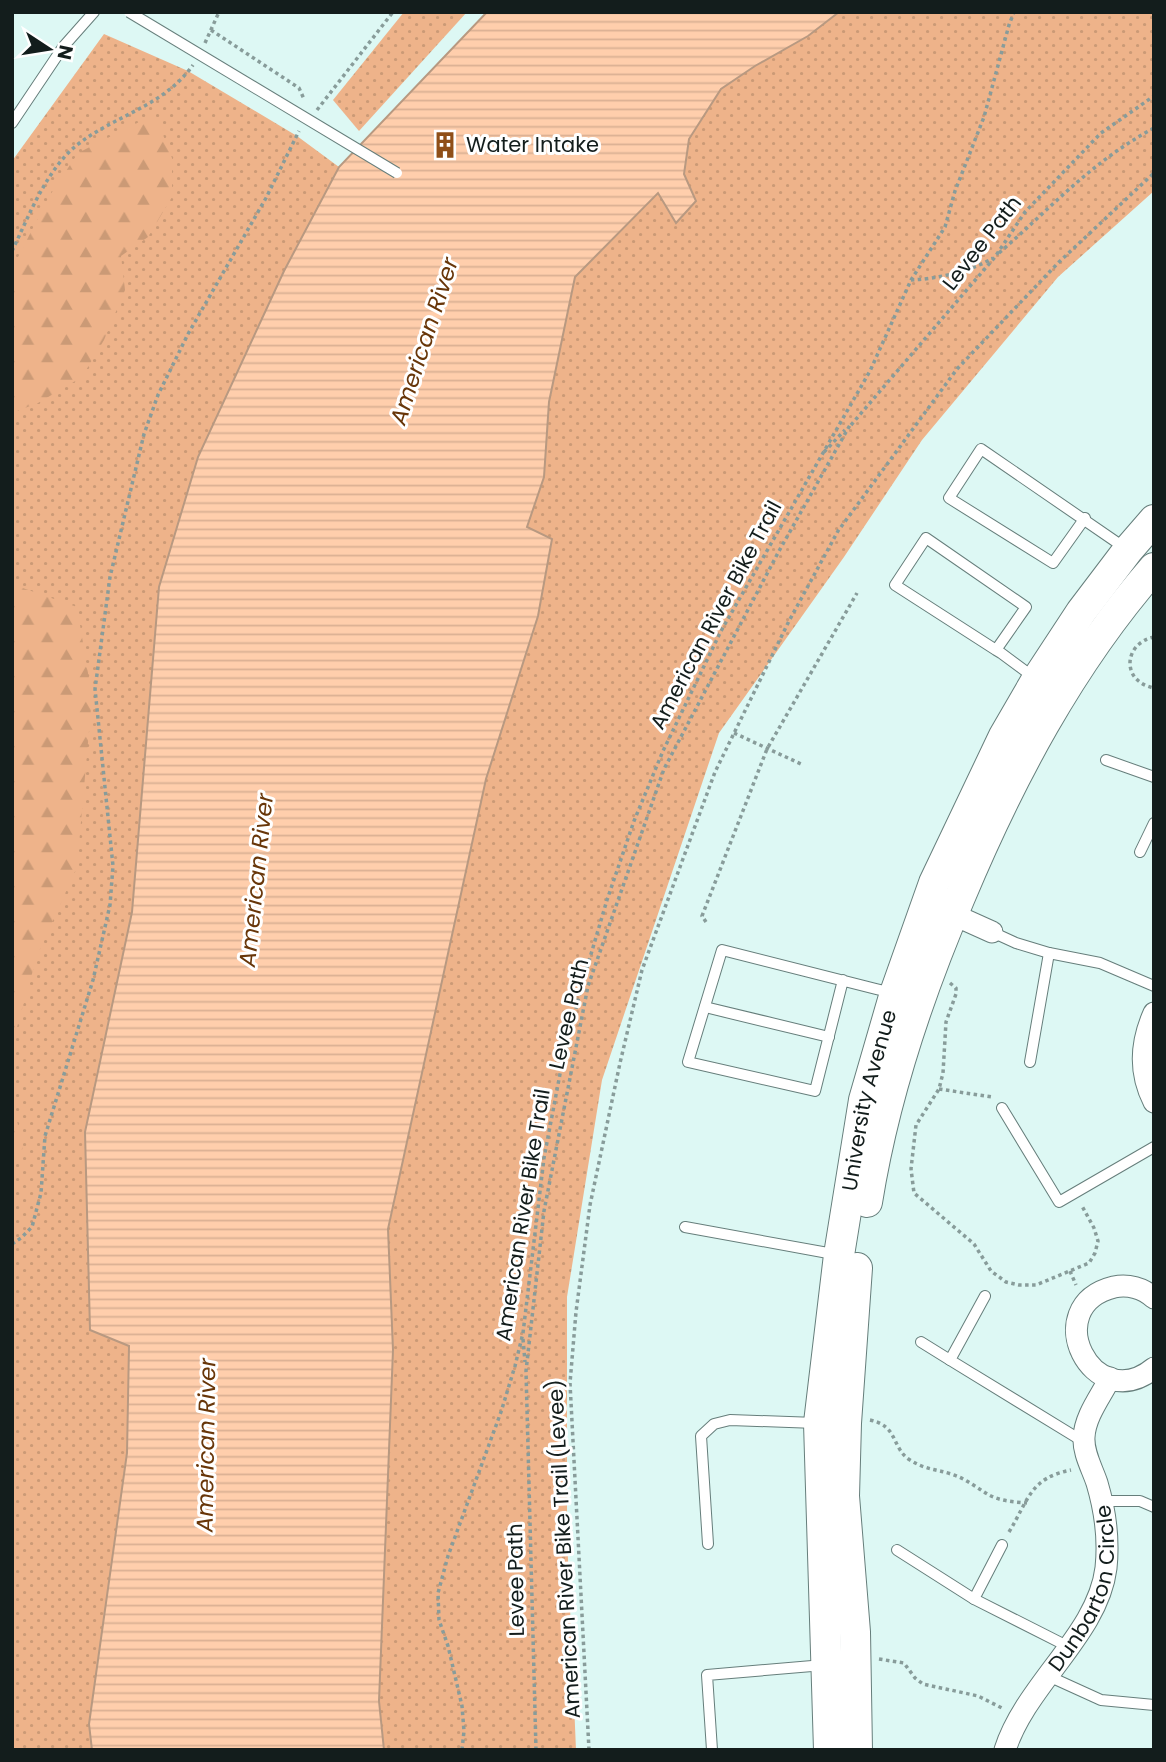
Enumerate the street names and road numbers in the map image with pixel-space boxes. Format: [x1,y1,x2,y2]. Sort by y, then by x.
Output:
street label: Levee Path [935,189,1028,296]
street label: American River Bike Trail [643,495,788,734]
street label: Levee Path [542,956,595,1072]
street label: University Avenue [835,1006,903,1193]
street label: American River Bike Trail [488,1087,557,1343]
street label: American River Bike Trail (Levee) [540,1379,587,1719]
street label: Dunbarton Circle [1041,1503,1121,1677]
street label: Levee Path [500,1523,531,1637]

